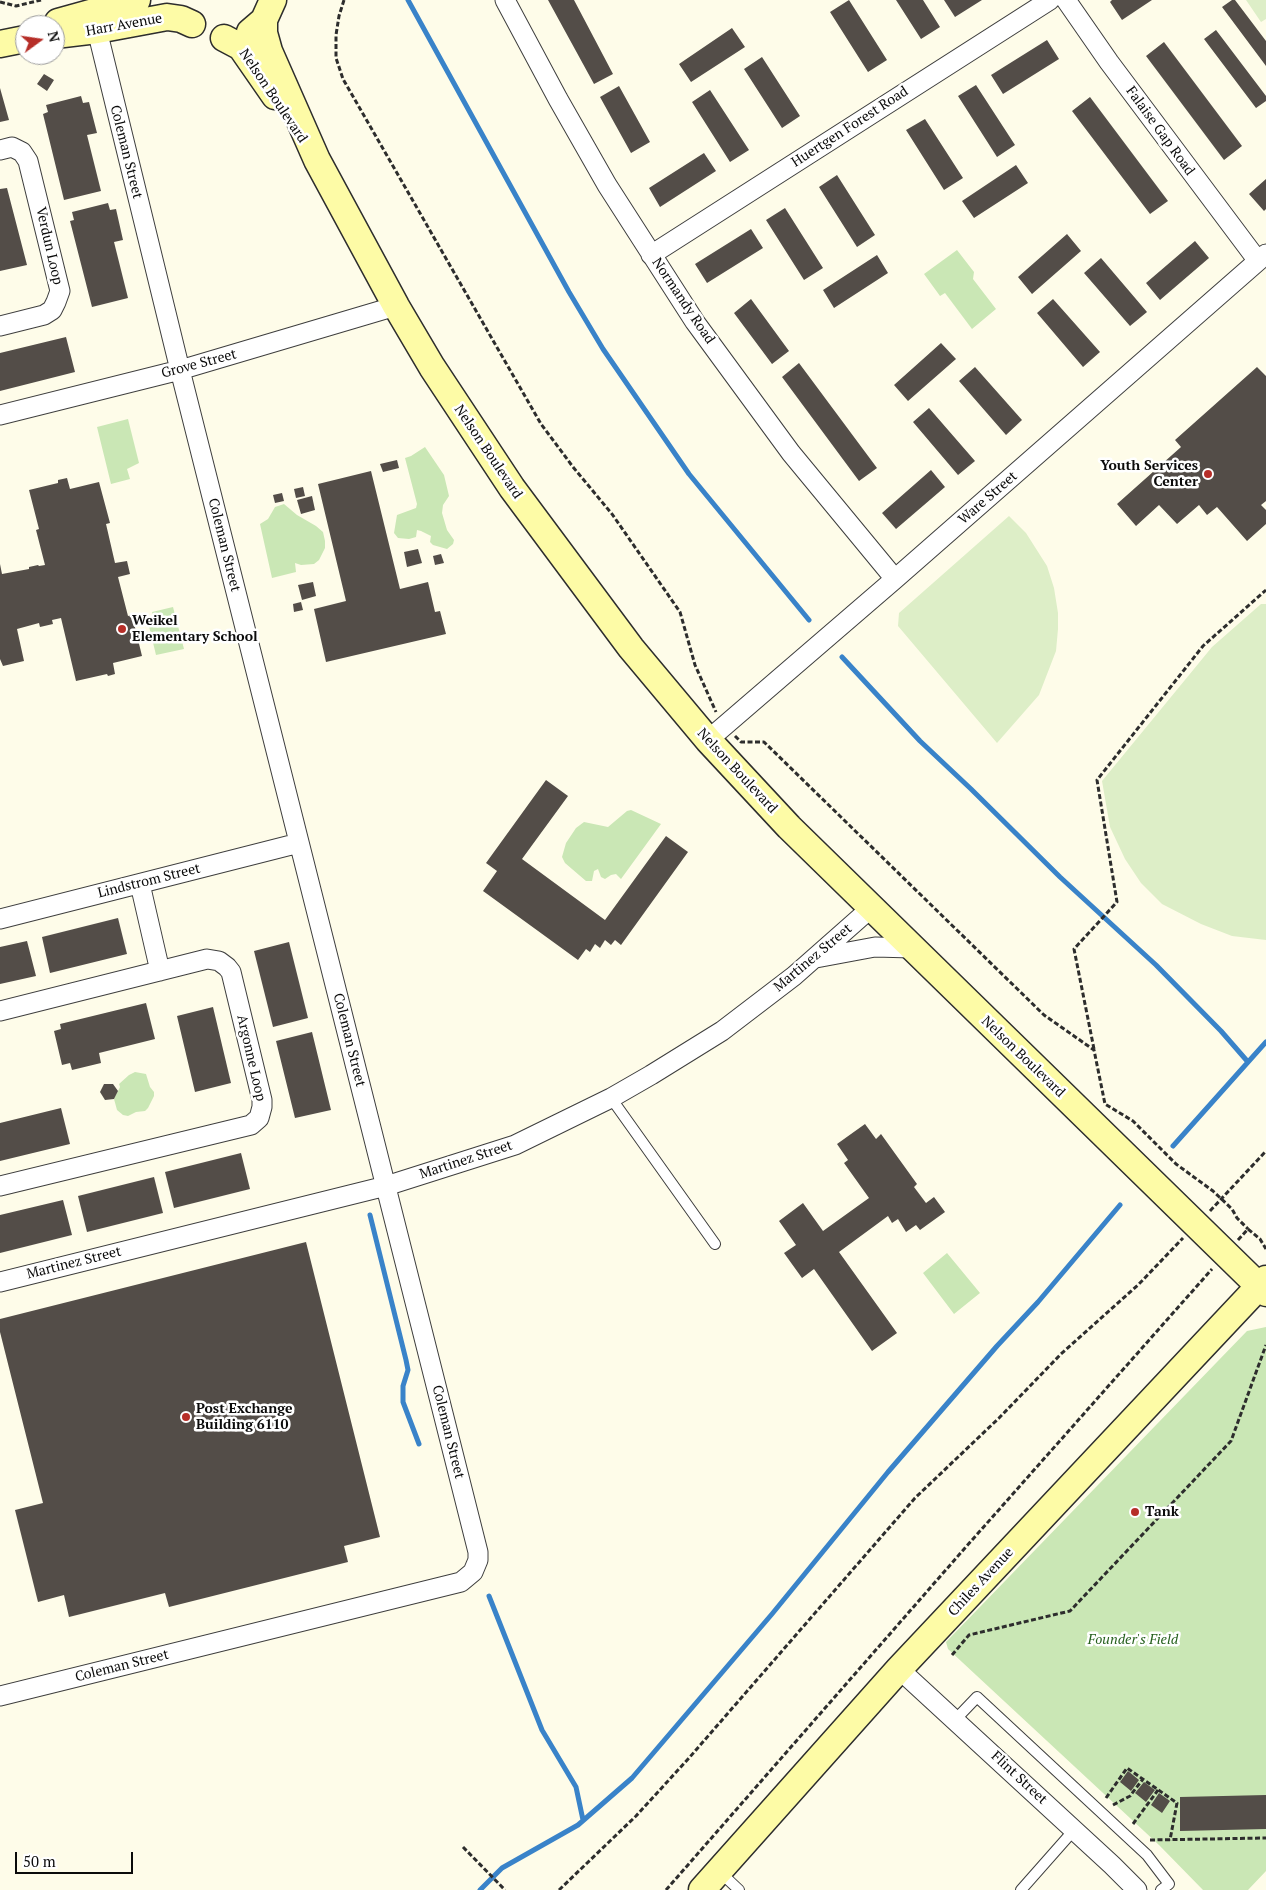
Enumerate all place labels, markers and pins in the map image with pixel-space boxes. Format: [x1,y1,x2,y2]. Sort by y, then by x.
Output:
place label: Youth Services Center [1100,458,1198,491]
marker: Youth Services Center [1202,468,1214,480]
place label: Weikel Elementary School [132,613,258,646]
marker: Weikel Elementary School [116,623,128,635]
place label: Post Exchange Building 6110 [196,1401,293,1434]
marker: Post Exchange Building 6110 [180,1411,192,1423]
place label: Tank [1145,1504,1179,1520]
marker: Tank [1129,1506,1141,1518]

